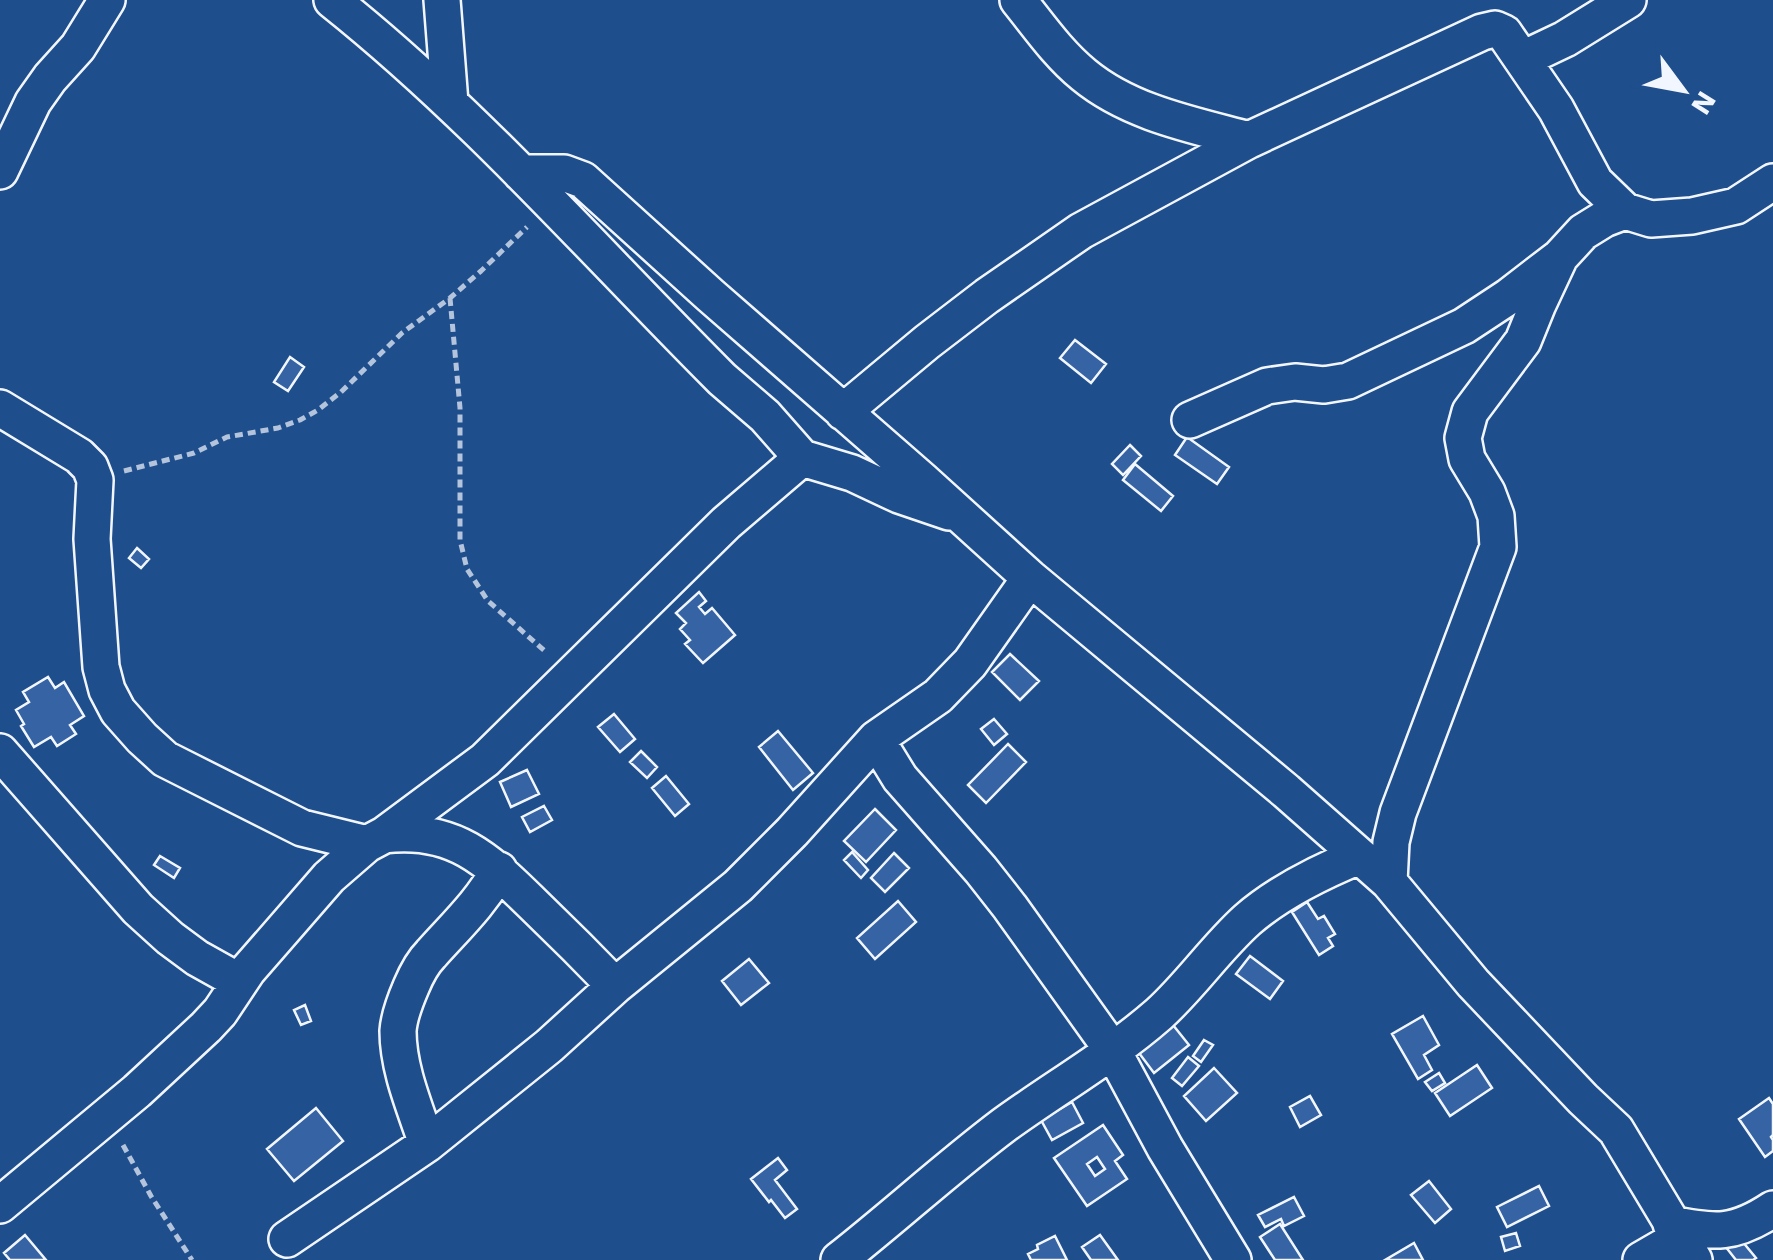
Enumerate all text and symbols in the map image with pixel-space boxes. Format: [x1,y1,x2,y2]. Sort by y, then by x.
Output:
north arrow [1633,40,1733,140]
text: N [1684,85,1723,121]

